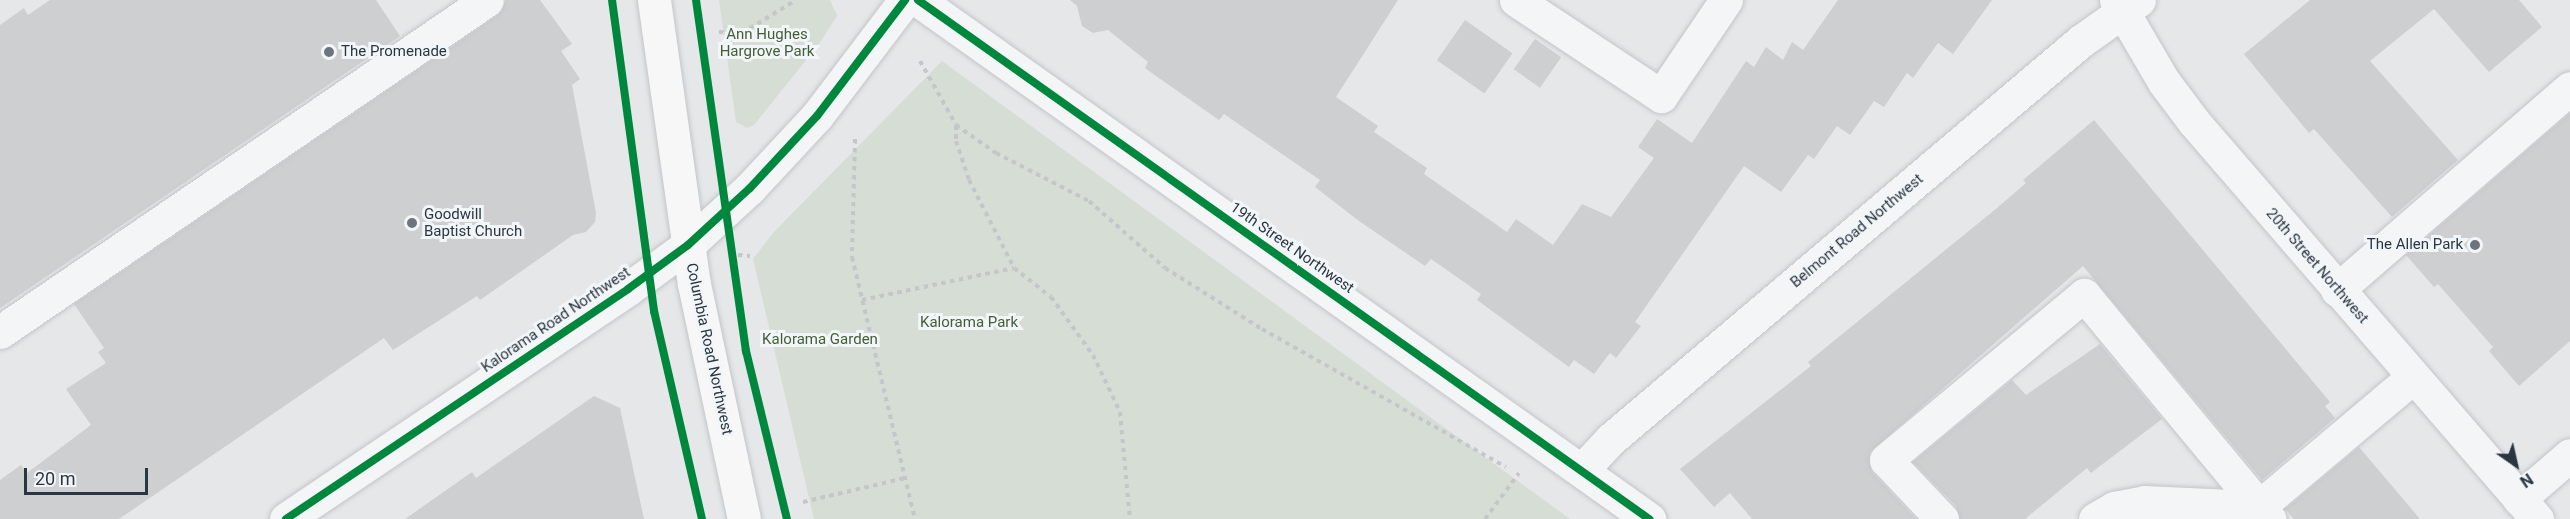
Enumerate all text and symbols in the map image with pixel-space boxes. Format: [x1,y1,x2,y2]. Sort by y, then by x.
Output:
park label: Ann Hughes Hargrove Park [720,25,814,60]
place label: The Promenade [341,43,447,61]
marker: The Promenade [322,45,336,59]
street label: Belmont Road Northwest [1787,170,1927,292]
street label: 19th Street Northwest [1227,199,1357,297]
place label: Goodwill Baptist Church [424,205,522,240]
street label: 20th Street Northwest [2262,205,2372,327]
marker: Goodwill Baptist Church [405,216,419,230]
place label: The Allen Park [2367,236,2463,254]
marker: The Allen Park [2468,238,2482,252]
street label: Columbia Road Northwest [682,261,736,437]
street label: Kalorama Road Northwest [478,263,634,377]
park label: Kalorama Park [920,314,1018,332]
park label: Kalorama Garden [762,331,878,349]
north arrow [2486,435,2546,495]
scale bar [27,456,152,494]
text: 20 m [35,468,75,489]
text: N [2516,469,2536,491]

